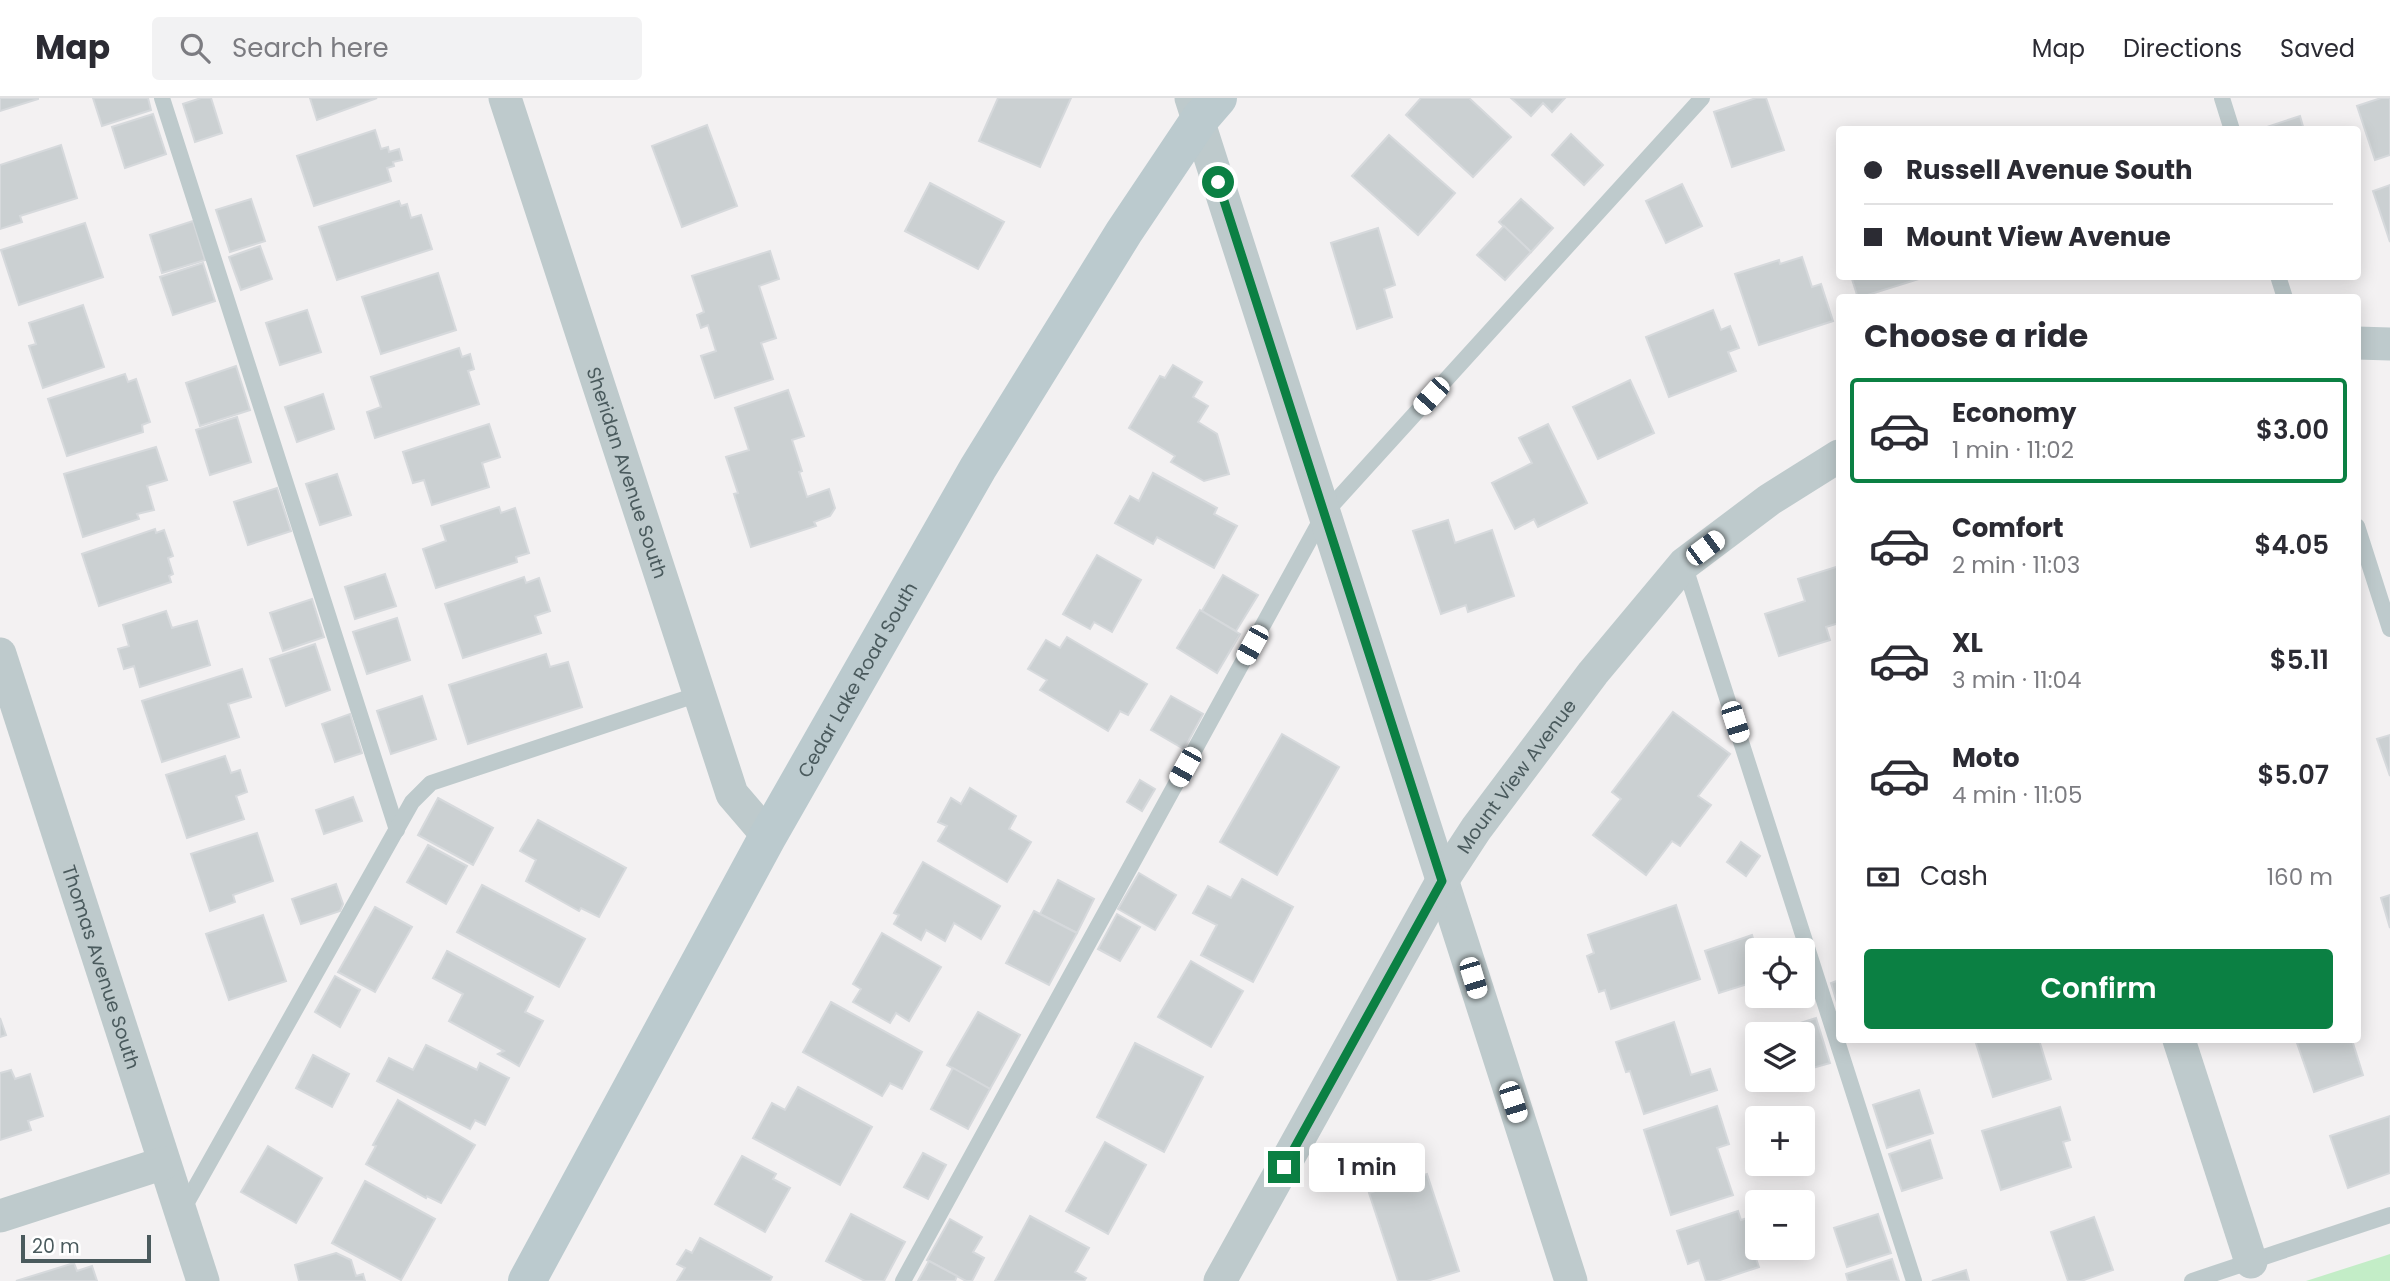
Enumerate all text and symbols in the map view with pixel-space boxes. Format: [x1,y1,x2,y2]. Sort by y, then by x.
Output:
search box [152,17,642,80]
text: Map [35,24,110,71]
icon: search [176,29,214,67]
text: Search here [232,30,389,66]
text: Map [2032,32,2085,65]
text: Directions [2123,32,2242,65]
text: Saved [2280,32,2355,65]
text: Russell Avenue South [1906,152,2193,188]
route start [1202,166,1234,198]
text: Mount View Avenue [1906,219,2171,255]
text: Choose a ride [1864,313,2088,358]
street label: Sheridan Avenue South [580,364,674,582]
car [1410,373,1453,419]
text: Economy [1952,395,2076,431]
icon: car [1868,399,1931,462]
text: $3.00 [2256,412,2329,448]
text: 1 min · 11:02 [1952,434,2074,466]
text: Comfort [1952,510,2064,546]
icon: car [1868,514,1931,577]
car [1682,527,1729,569]
text: $4.05 [2255,527,2329,563]
text: 2 min · 11:03 [1952,549,2080,581]
street label: Cedar Lake Road South [791,577,924,783]
car [1233,622,1272,668]
text: XL [1952,625,1983,661]
icon: car [1868,629,1931,692]
text: $5.11 [2270,642,2329,678]
text: 3 min · 11:04 [1952,664,2081,696]
street label: Mount View Avenue [1450,694,1583,859]
car [1719,699,1752,745]
text: Moto [1952,740,2020,776]
car [1166,744,1205,790]
icon: car [1868,744,1931,807]
text: $5.07 [2257,757,2329,793]
text: 4 min · 11:05 [1952,779,2082,811]
icon: cash [1864,858,1902,896]
text: Cash [1920,858,1988,894]
text: 160 m [2267,861,2333,893]
street label: Thomas Avenue South [55,862,147,1073]
map controls [1745,938,1815,1260]
button: locate [1745,938,1815,1008]
button: Confirm [1864,949,2333,1029]
car [1457,955,1490,1001]
button: layers [1745,1022,1815,1092]
car [1497,1079,1530,1125]
button: + [1745,1106,1815,1176]
callout: 1 min [1308,1142,1424,1192]
route end [1268,1151,1300,1183]
text: 1 min [1337,1151,1397,1183]
button: − [1745,1190,1815,1260]
scale bar [21,1232,150,1264]
text: 20 m [32,1233,80,1260]

